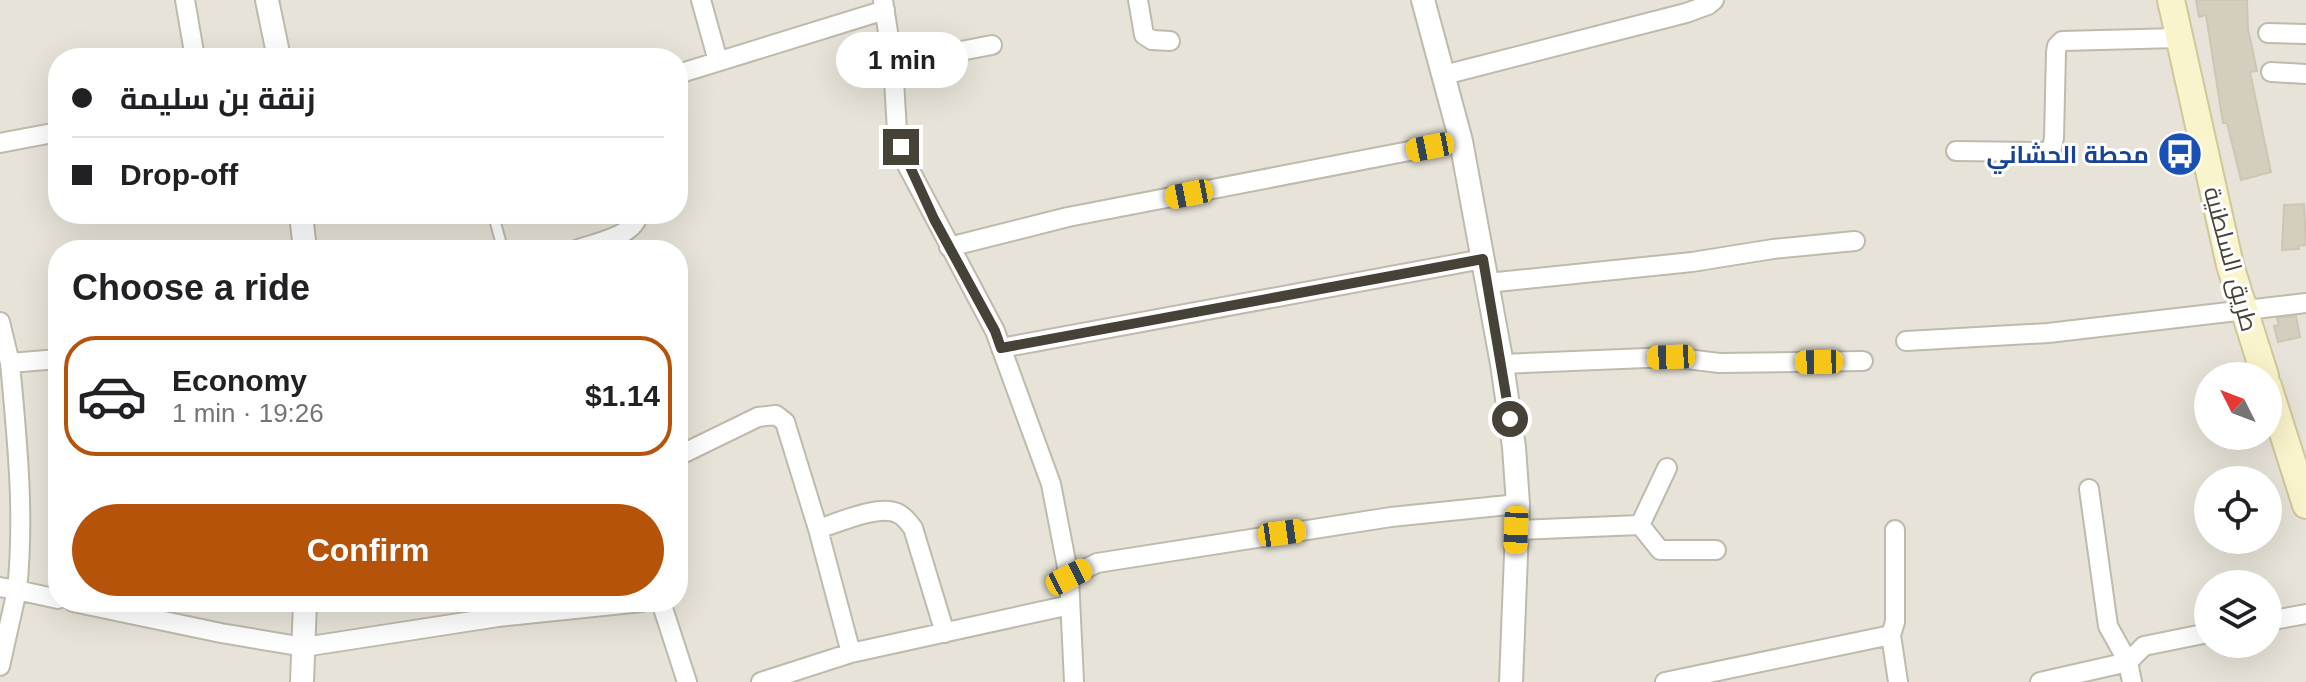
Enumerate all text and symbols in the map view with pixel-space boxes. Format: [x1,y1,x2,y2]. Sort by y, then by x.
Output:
callout: 1 min [835,31,967,87]
text: 1 min [868,45,936,75]
text: زنقة بن سليمة [120,82,315,115]
route end [883,129,919,165]
bus stop icon: محطة الحشاني [2156,130,2204,178]
car [1404,131,1456,163]
place label: محطة الحشاني [1987,141,2149,174]
text: Drop-off [120,158,238,191]
car [1163,178,1215,210]
street label: طريق السلطنية [2197,184,2263,335]
text: Choose a ride [72,267,310,308]
car [1647,344,1695,370]
car [1795,350,1843,374]
icon: car [76,360,148,432]
north arrow [2194,362,2282,450]
map controls [2194,362,2282,658]
text: Economy [172,364,307,397]
text: $1.14 [585,379,660,412]
text: 1 min · 19:26 [172,398,324,428]
route start [1492,401,1528,437]
button: locate [2194,466,2282,554]
button: Confirm [72,504,664,596]
car [1503,506,1529,554]
car [1257,518,1307,548]
car [1042,555,1096,599]
button: layers [2194,570,2282,658]

